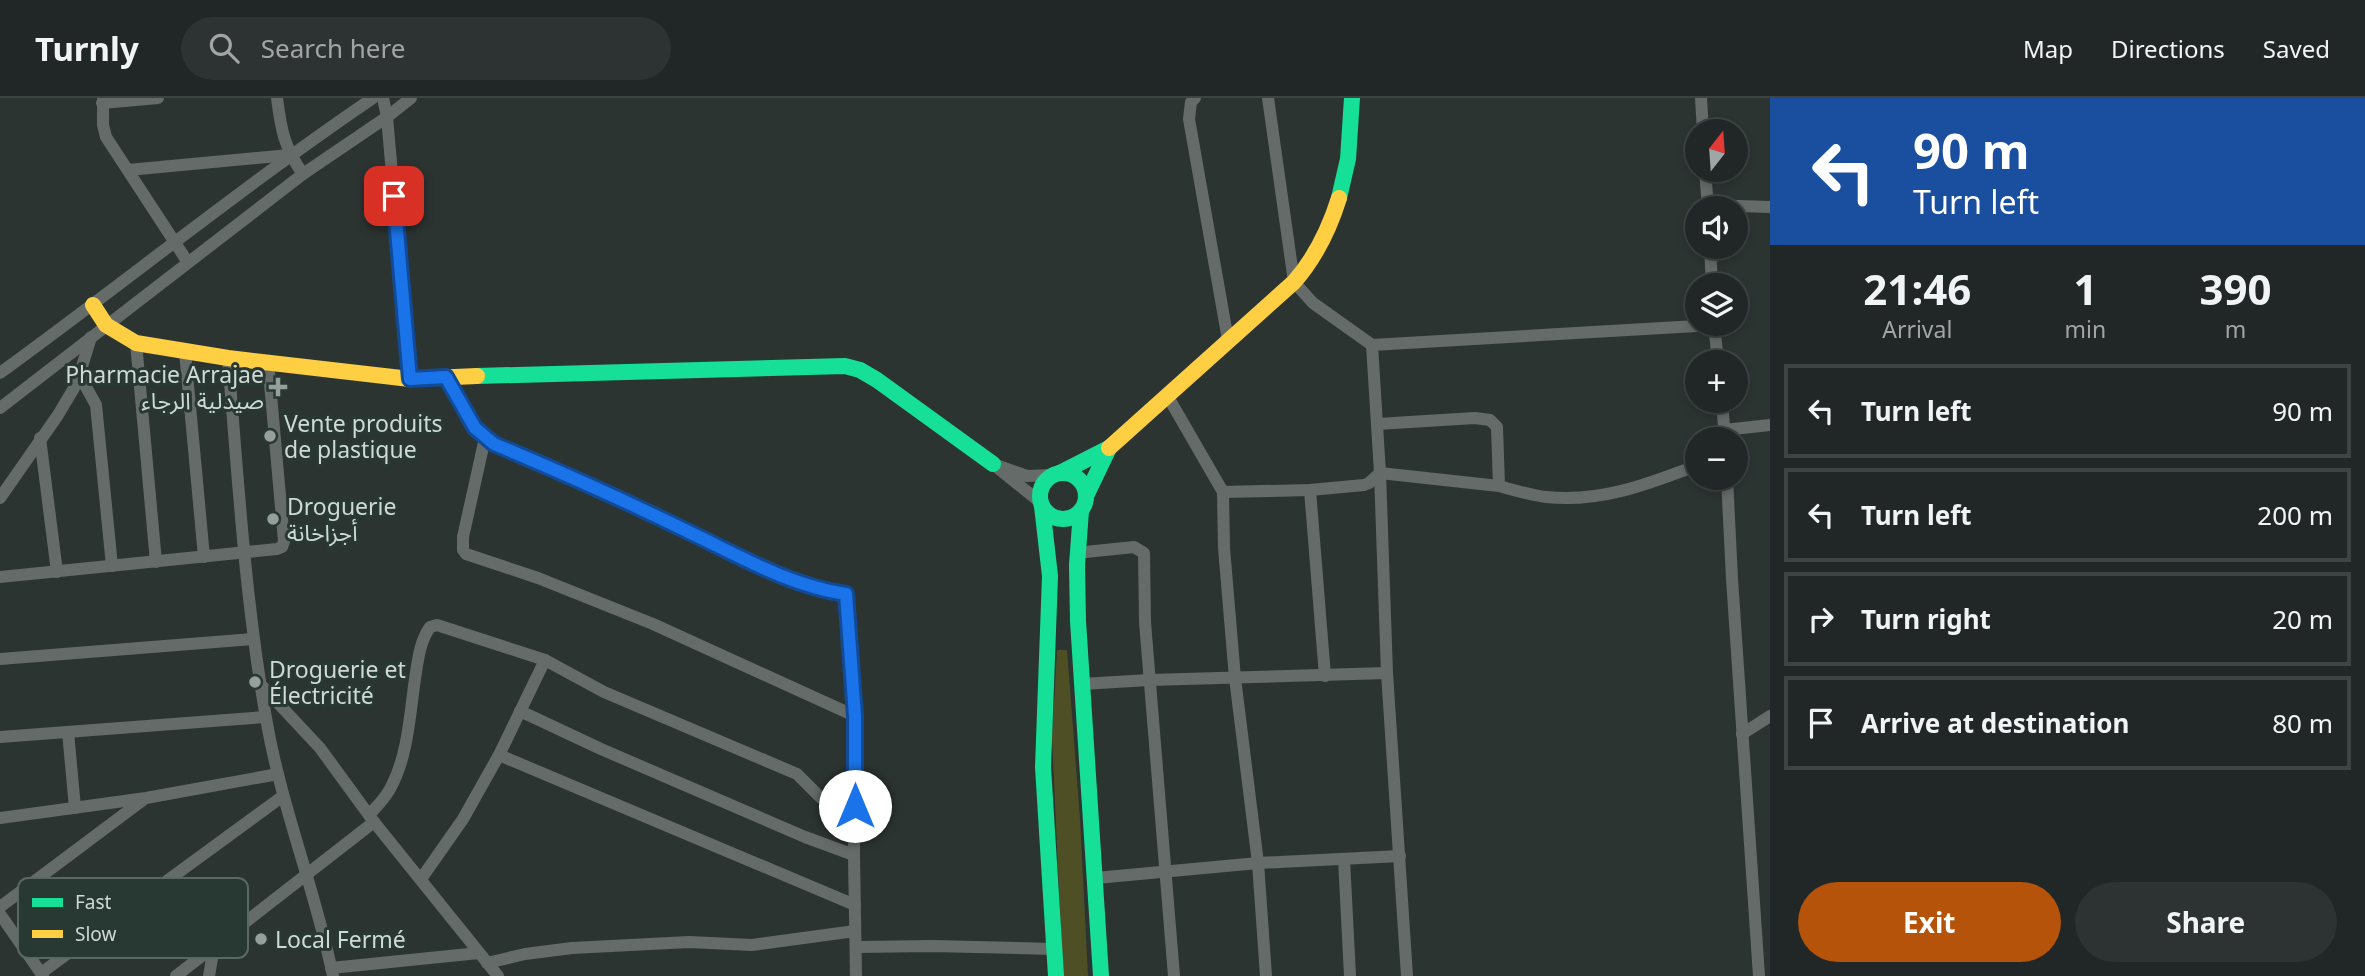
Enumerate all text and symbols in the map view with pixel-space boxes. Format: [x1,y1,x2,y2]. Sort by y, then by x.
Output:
search box [181,17,671,80]
text: Turnly [35,26,139,71]
icon: search [205,29,243,67]
text: Search here [261,30,405,66]
text: Map [2023,32,2073,65]
text: Directions [2111,32,2225,65]
text: Saved [2263,32,2330,65]
text: 90 m [1913,117,2030,183]
north arrow [1685,119,1748,182]
map controls [1685,119,1748,490]
icon: left [1798,126,1889,217]
pin [364,166,424,226]
icon: arrive [375,177,413,215]
text: Turn left [1913,180,2039,223]
button: sound [1685,196,1748,259]
text: 21:46 [1863,260,1971,317]
text: 1 [2073,260,2097,317]
text: 390 [2200,260,2272,317]
button: layers [1685,273,1748,336]
text: Arrival [1882,313,1952,345]
text: min [2065,313,2106,345]
text: m [2225,313,2246,345]
button: + [1685,350,1748,413]
place label: Pharmacie Arrajae صيدلية الرجاء [65,358,264,416]
marker: Pharmacie Arrajae صيدلية الرجاء [270,379,286,395]
icon: left [1802,392,1840,430]
text: Turn left [1861,393,1972,429]
text: 90 m [2272,393,2333,429]
place label: Vente produits de plastique [284,407,443,465]
button: − [1685,427,1748,490]
marker: Vente produits de plastique [262,428,278,444]
place label: Droguerie أجزاخانة [287,490,396,548]
icon: left [1802,496,1840,534]
text: Turn left [1861,497,1972,533]
text: 200 m [2257,497,2333,533]
marker: Droguerie أجزاخانة [265,511,281,527]
icon: right [1802,600,1840,638]
text: Turn right [1861,601,1991,637]
text: 20 m [2272,601,2333,637]
place label: Droguerie et Électricité [269,653,406,711]
marker: Droguerie et Électricité [247,674,263,690]
icon: arrive [1802,704,1840,742]
text: Arrive at destination [1861,705,2130,741]
text: 80 m [2272,705,2333,741]
position arrow [818,769,892,843]
legend [18,878,248,958]
button: Exit [1798,882,2061,962]
button: Share [2075,882,2337,962]
text: Fast [75,889,112,915]
text: Slow [75,921,116,947]
place label: Local Fermé [275,923,406,955]
marker: Local Fermé [253,931,269,947]

